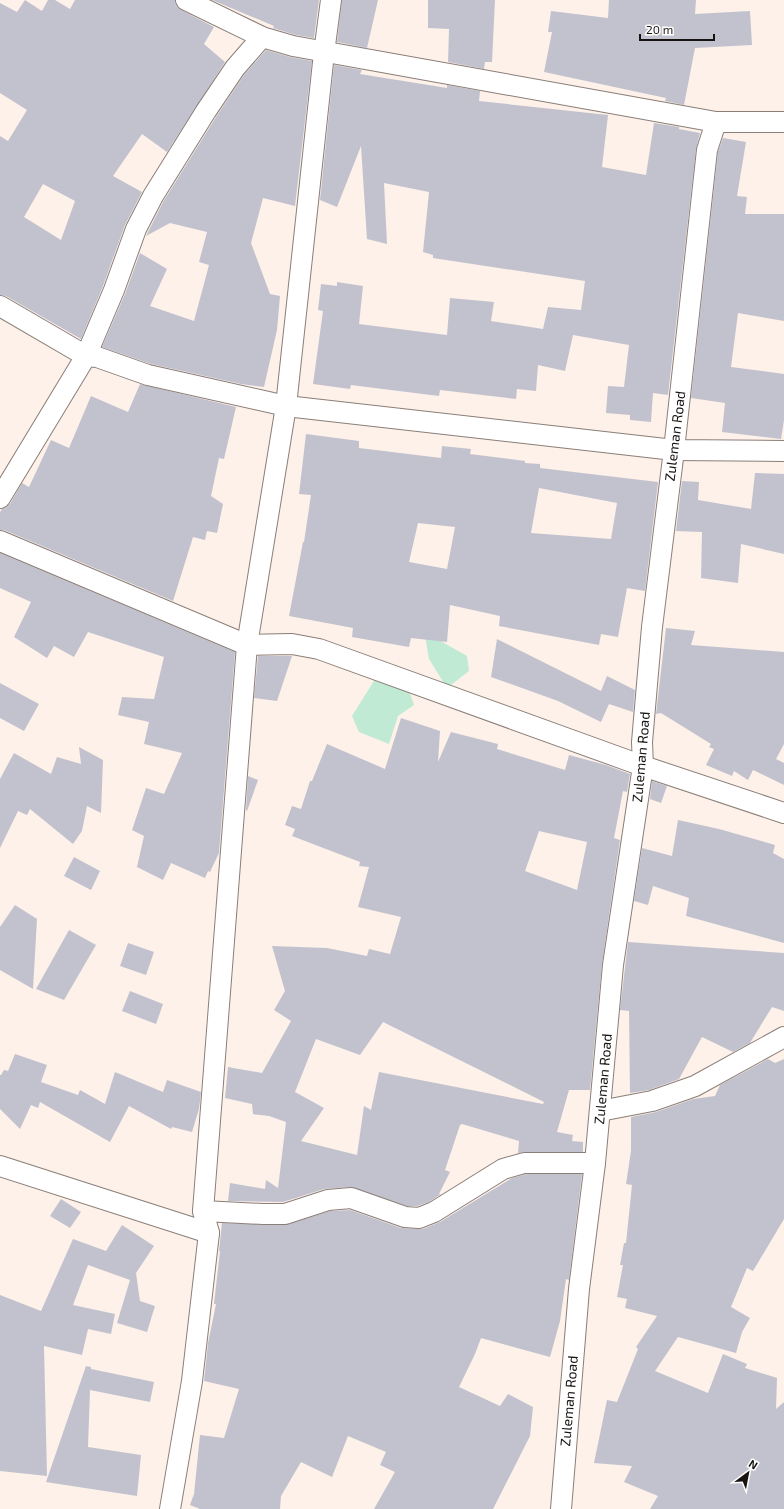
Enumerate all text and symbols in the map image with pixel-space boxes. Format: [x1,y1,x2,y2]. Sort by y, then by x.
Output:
scale bar [640,16,714,42]
text: 20 m [646,22,673,36]
street label: Zuleman Road [661,390,688,482]
street label: Zuleman Road [628,711,653,803]
street label: Zuleman Road [590,1033,615,1125]
street label: Zuleman Road [556,1355,581,1447]
north arrow [728,1453,768,1493]
text: N [747,1456,760,1472]

